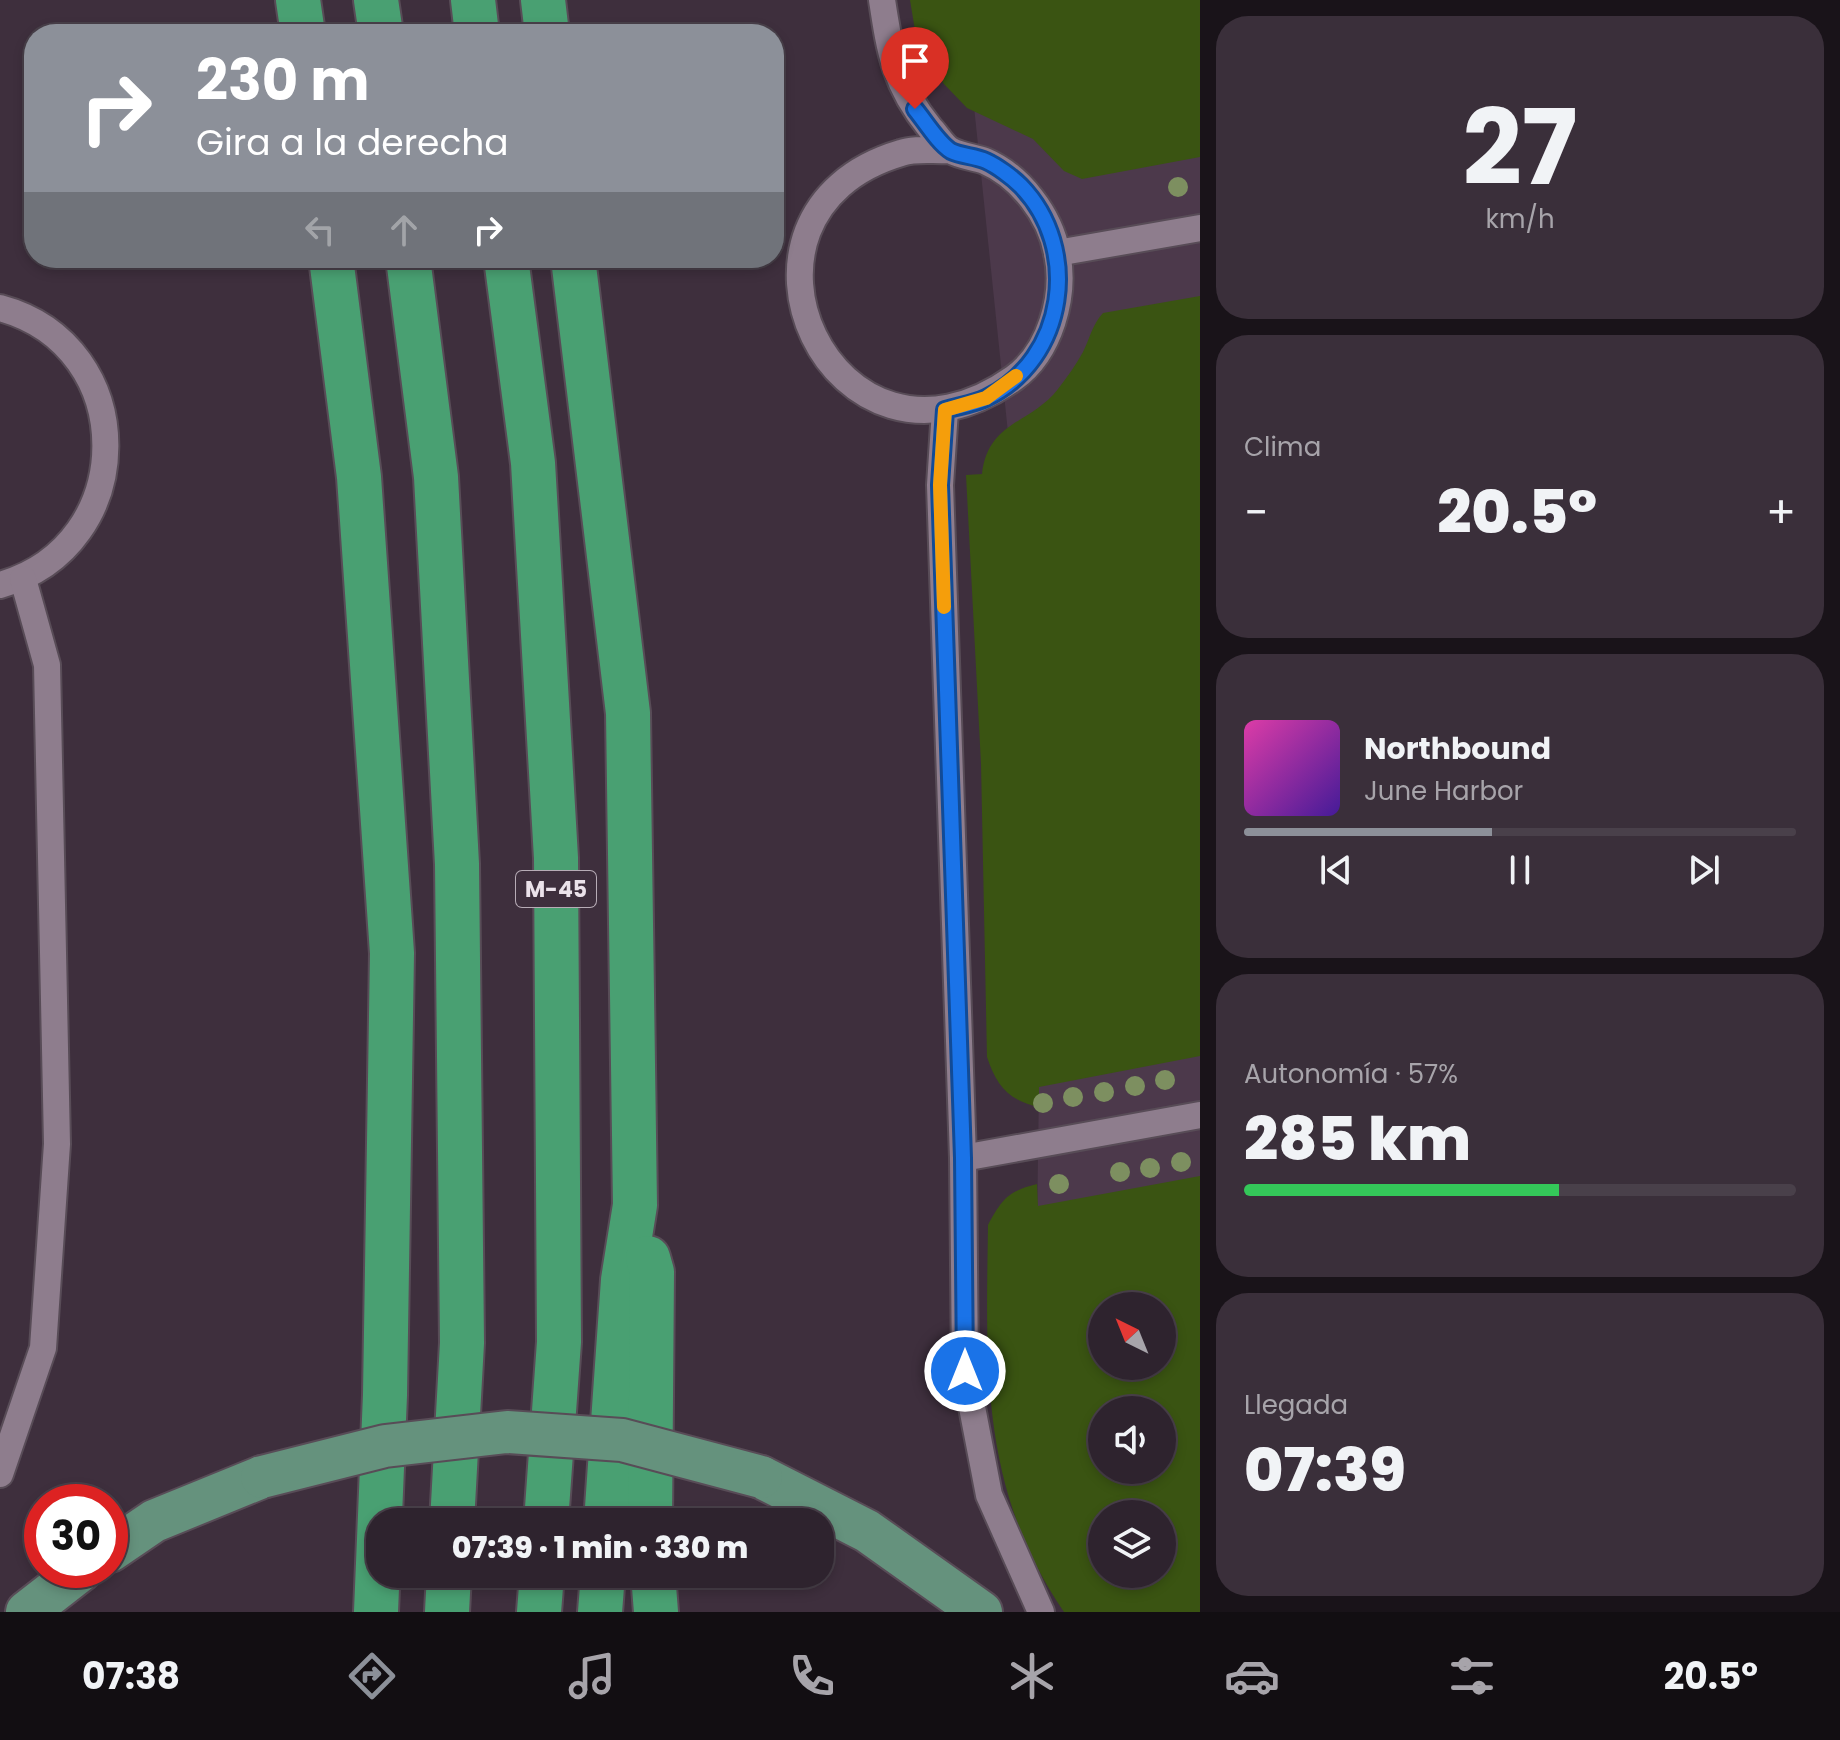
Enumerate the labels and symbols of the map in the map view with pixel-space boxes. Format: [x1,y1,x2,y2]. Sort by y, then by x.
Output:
pin [881,27,949,109]
road number: M-45 [516,871,596,907]
north arrow [1088,1292,1176,1380]
position arrow [923,1329,1007,1413]
speed limit sign: 30 [24,1484,128,1588]

